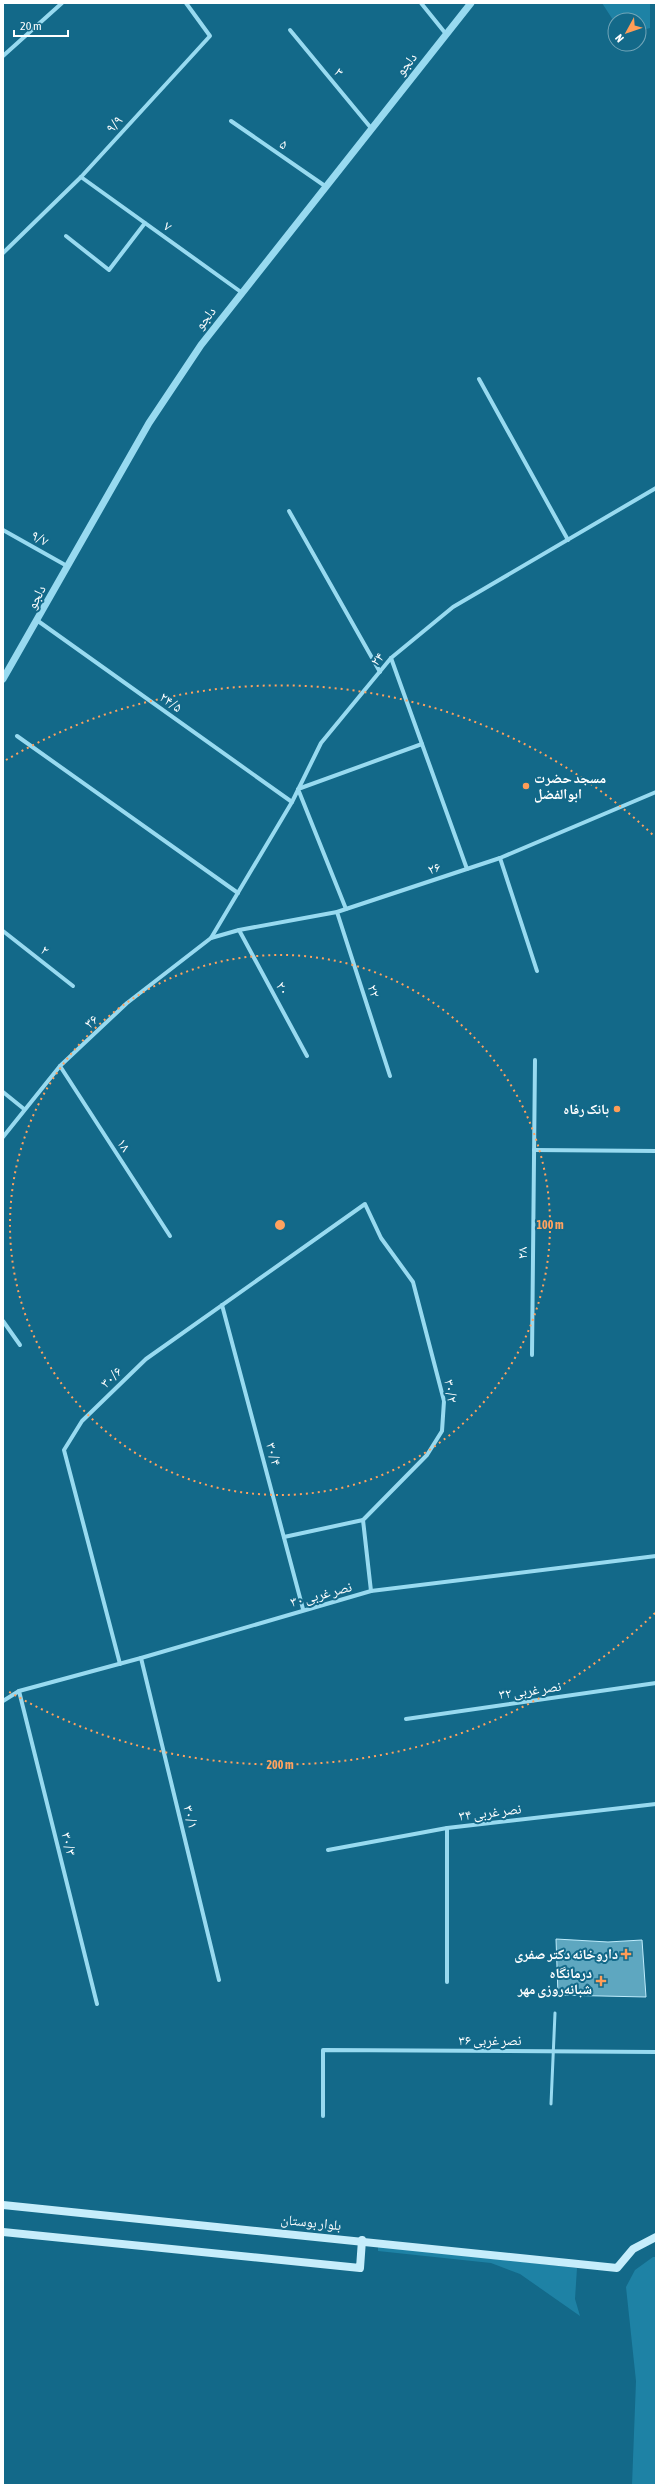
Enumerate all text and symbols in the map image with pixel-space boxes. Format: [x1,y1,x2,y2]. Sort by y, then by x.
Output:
scale bar [14,12,68,38]
north arrow [607,12,647,52]
text: 20 m [20,19,42,33]
text: N [613,32,626,45]
street label: دلجو [392,49,421,79]
street label: ۳ [331,64,347,80]
street label: ۹/۹ [102,112,126,136]
street label: ۵ [277,136,291,152]
street label: ۷ [161,218,175,234]
street label: دلجو [191,303,220,333]
street label: ۹/۷ [29,527,51,549]
street label: دلجو [23,582,50,612]
street label: ۲۴ [367,649,387,669]
street label: ۲۴/۵ [157,689,185,715]
place label: مسجد حضرت ابوالفضل [534,770,606,803]
marker: مسجد حضرت ابوالفضل [521,781,531,791]
street label: ۲۶ [425,858,443,878]
street label: ۲ [38,942,52,958]
street label: ۲۰ [273,979,293,997]
street label: ۲۲ [364,983,384,999]
street label: ۳۶ [81,1011,101,1031]
place label: بانک رفاه [563,1101,609,1118]
marker: بانک رفاه [612,1104,622,1114]
street label: ۱۸ [114,1135,134,1155]
centre of rings [273,1218,287,1232]
text: 100 m [536,1218,564,1232]
street label: ۲۸ [514,1247,530,1259]
street label: ۳۰/۶ [97,1363,125,1391]
street label: ۳۰/۲ [441,1378,461,1404]
street label: ۳۰/۴ [263,1441,285,1467]
street label: نصر غربی ۳۰ [288,1578,354,1611]
street label: نصر غربی ۳۲ [498,1678,563,1703]
text: 200 m [266,1758,294,1772]
street label: نصر غربی ۳۴ [458,1800,523,1825]
street label: ۳۰/۱ [180,1804,202,1830]
street label: ۳۰/۳ [58,1831,80,1857]
place label: داروخانه دکتر صفری [514,1946,618,1963]
marker: داروخانه دکتر صفری [621,1949,631,1959]
place label: درمانگاه شبانه‌روزی مهر [517,1965,592,1998]
marker: درمانگاه شبانه‌روزی مهر [595,1975,607,1987]
street label: نصر غربی ۳۶ [458,2032,522,2049]
street label: بلوار بوستان [280,2211,342,2234]

